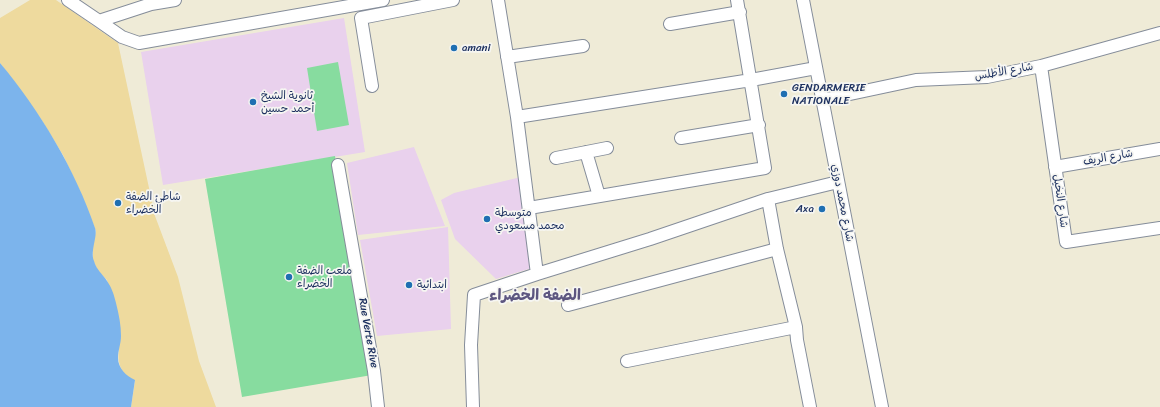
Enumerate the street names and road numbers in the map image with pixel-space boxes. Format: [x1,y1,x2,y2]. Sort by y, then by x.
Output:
street label: شارع الأطلس [974,60,1034,84]
street label: شارع الريف [1082,147,1134,169]
street label: شارع محمد دوزي [828,163,856,243]
street label: شارع النخيل [1050,173,1070,229]
street label: Rue Verte Rive [355,297,381,369]

